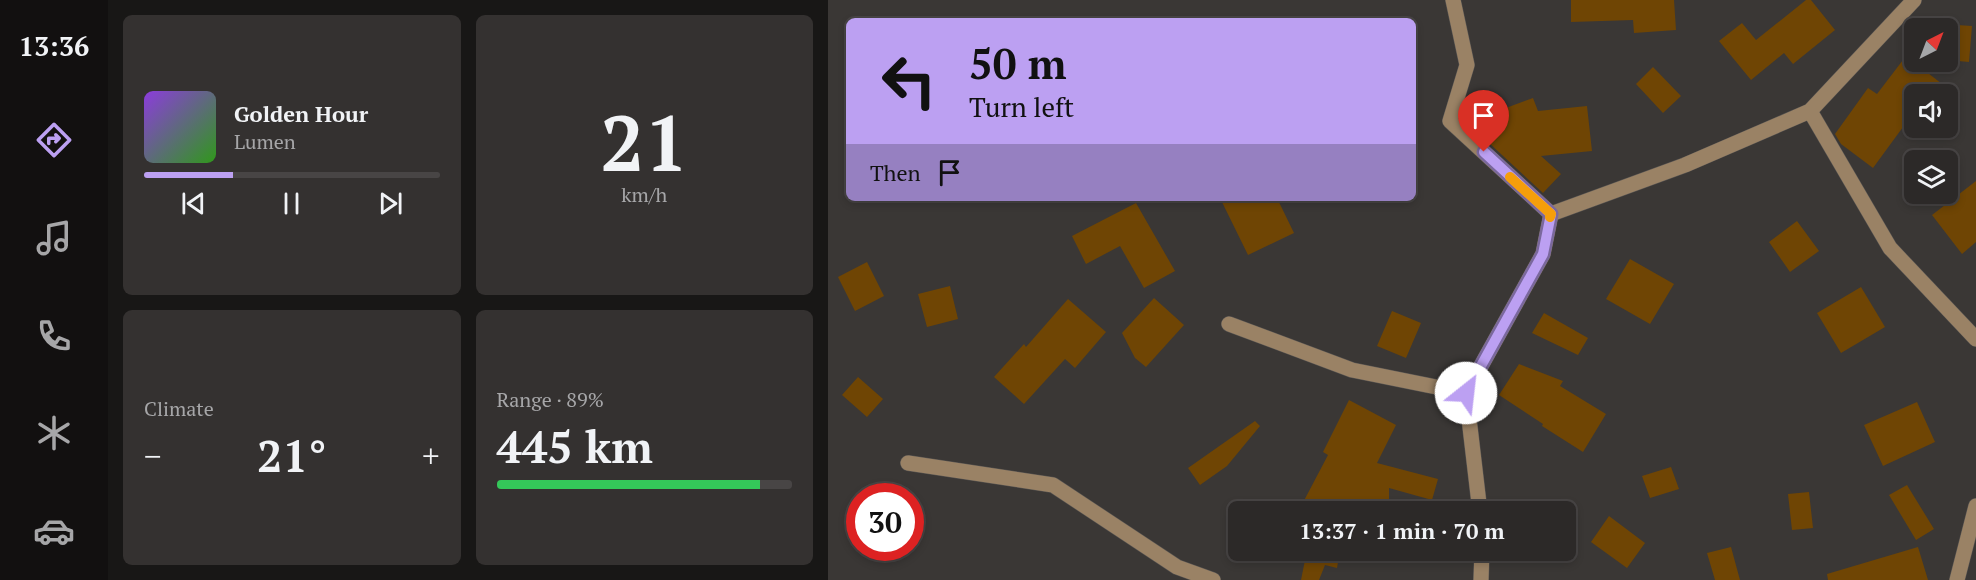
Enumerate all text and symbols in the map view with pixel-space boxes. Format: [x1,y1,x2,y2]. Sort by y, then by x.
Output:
north arrow [1904,18,1958,72]
map controls [1904,18,1958,204]
text: 13:36 [19,28,89,64]
text: 50 m [969,35,1067,91]
icon: left [870,42,948,120]
button: sound [1904,84,1958,138]
text: Turn left [969,89,1074,125]
text: 21 [600,90,688,193]
pin [1458,90,1509,152]
text: Golden Hour [234,99,368,128]
icon: arrive [1467,99,1500,132]
icon: directions [33,119,75,161]
text: Lumen [234,128,296,155]
button: layers [1904,150,1958,204]
icon: arrive [933,156,966,189]
text: Then [870,158,921,187]
text: km/h [621,181,667,208]
icon: previous [177,187,210,220]
icon: pause [275,187,308,220]
icon: next [374,187,407,220]
icon: music [33,217,75,259]
icon: phone [33,315,75,357]
position arrow [1434,361,1498,425]
text: Range · 89% [497,386,604,413]
text: Climate [144,395,214,422]
icon: climate [33,412,75,454]
text: 445 km [497,416,653,476]
text: 21° [257,425,326,485]
text: − [144,434,162,477]
text: + [422,434,440,477]
speed limit sign: 30 [846,483,924,561]
icon: car [33,510,75,552]
text: 13:37 · 1 min · 70 m [1299,516,1505,545]

